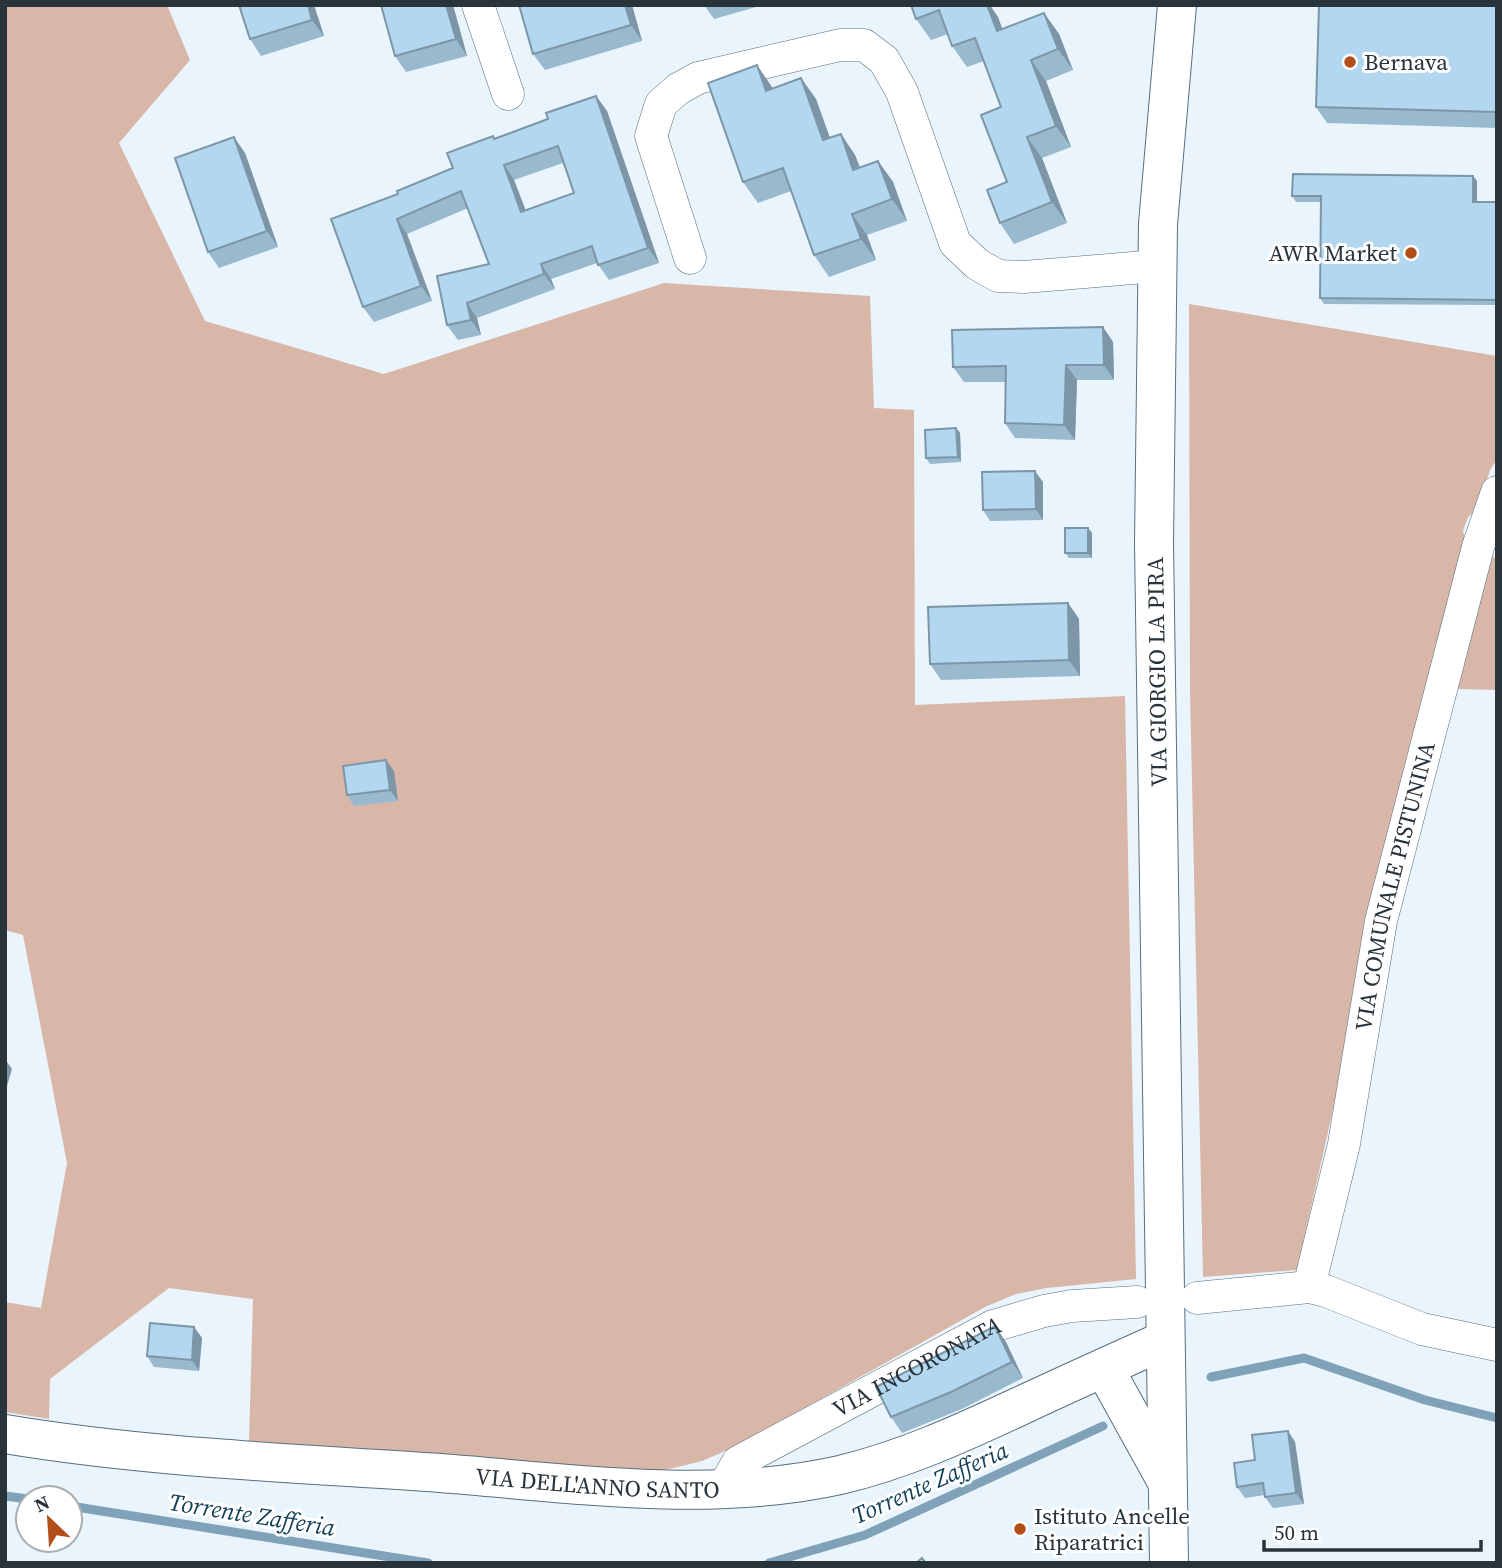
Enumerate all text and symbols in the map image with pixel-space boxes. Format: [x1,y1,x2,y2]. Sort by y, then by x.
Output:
place label: Bernava [1364,46,1448,78]
marker: Bernava [1342,54,1358,70]
place label: AWR Market [1269,237,1398,269]
marker: AWR Market [1403,245,1419,261]
street label: VIA GIORGIO LA PIRA [1139,556,1175,787]
street label: VIA COMUNALE PISTUNINA [1347,738,1443,1033]
street label: VIA INCORONATA [827,1308,1006,1425]
water label: Torrente Zafferia [846,1433,1014,1532]
street label: VIA DELL'ANNO SANTO [474,1460,720,1506]
north arrow [14,1484,84,1554]
water label: Torrente Zafferia [167,1485,338,1544]
text: N [30,1489,54,1518]
place label: Istituto Ancelle Riparatrici [1034,1500,1190,1558]
scale bar [1264,1508,1481,1552]
text: 50 m [1274,1518,1319,1547]
marker: Istituto Ancelle Riparatrici [1012,1521,1028,1537]

